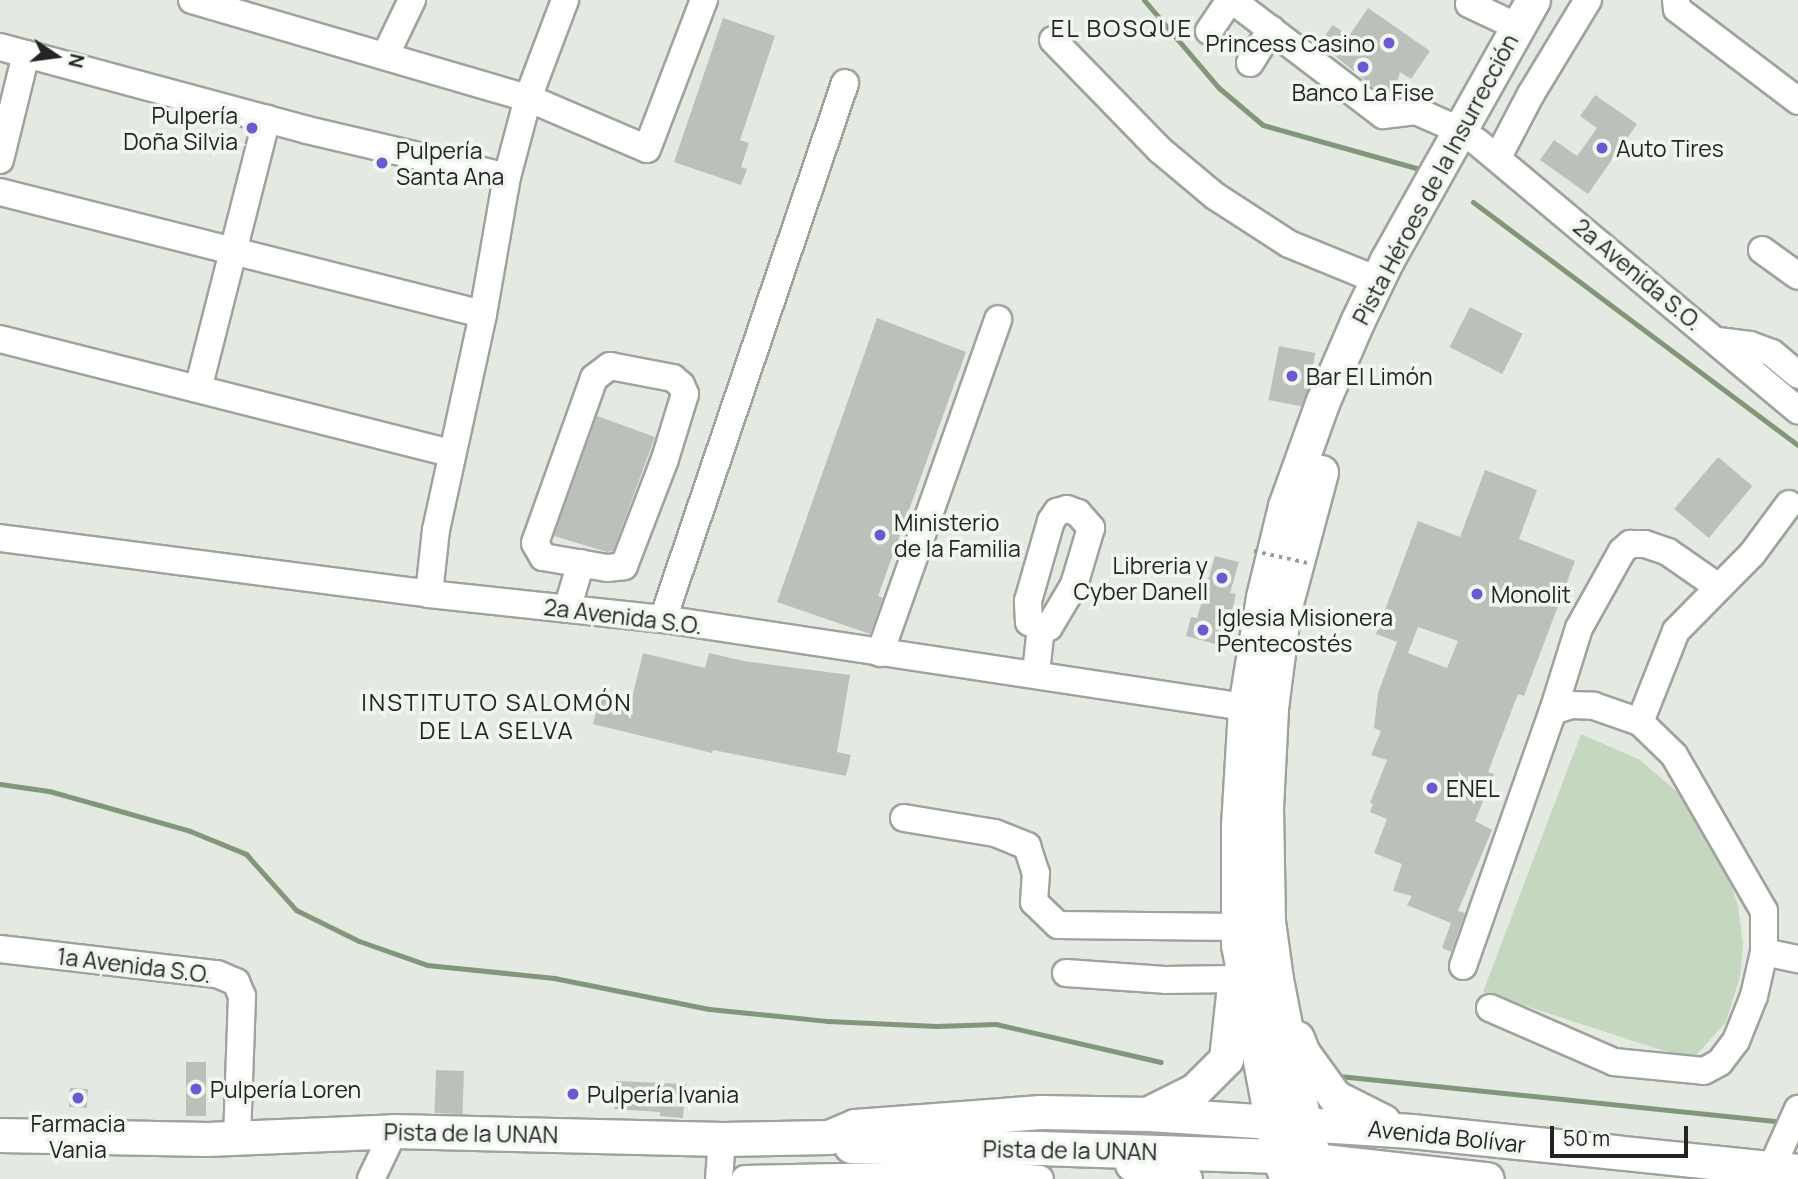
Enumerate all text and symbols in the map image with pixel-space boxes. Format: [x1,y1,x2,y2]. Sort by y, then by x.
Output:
district label: EL BOSQUE [1051,14,1193,42]
north arrow [21,21,91,91]
place label: Princess Casino [1205,29,1375,57]
street label: Pista Héroes de la Insurrección [1346,29,1524,329]
marker: Princess Casino [1381,35,1397,51]
text: N [62,51,91,70]
marker: Banco La Fise [1355,59,1371,75]
place label: Banco La Fise [1292,78,1434,106]
place label: Pulpería Doña Silvia [123,101,238,155]
marker: Pulpería Doña Silvia [244,120,260,136]
place label: Auto Tires [1616,134,1724,162]
place label: Pulpería Santa Ana [396,136,504,190]
marker: Auto Tires [1594,140,1610,156]
marker: Pulpería Santa Ana [374,155,390,171]
street label: 2a Avenida S.O. [1568,212,1708,336]
place label: Bar El Limón [1306,362,1433,390]
marker: Bar El Limón [1284,368,1300,384]
place label: Ministerio de la Familia [894,508,1021,562]
marker: Ministerio de la Familia [872,527,888,543]
place label: Libreria y Cyber Danell [1073,551,1208,605]
marker: Libreria y Cyber Danell [1214,570,1230,586]
place label: Monolit [1491,580,1571,608]
marker: Monolit [1469,586,1485,602]
street label: 2a Avenida S.O. [542,593,704,639]
place label: Iglesia Misionera Pentecostés [1217,603,1393,657]
marker: Iglesia Misionera Pentecostés [1195,622,1211,638]
district label: INSTITUTO SALOMÓN DE LA SELVA [363,688,631,744]
place label: ENEL [1446,774,1500,802]
marker: ENEL [1424,780,1440,796]
street label: 1a Avenida S.O. [55,942,213,988]
place label: Pulpería Loren [210,1075,361,1103]
place label: Pulpería Ivania [587,1080,739,1108]
marker: Pulpería Loren [188,1081,204,1097]
marker: Pulpería Ivania [565,1086,581,1102]
marker: Farmacia Vania [70,1090,86,1106]
place label: Farmacia Vania [30,1109,126,1163]
scale bar [1553,1112,1691,1156]
street label: Avenida Bolívar [1367,1114,1527,1158]
street label: Pista de la UNAN [383,1118,559,1148]
text: 50 m [1563,1124,1610,1152]
street label: Pista de la UNAN [982,1135,1158,1165]

